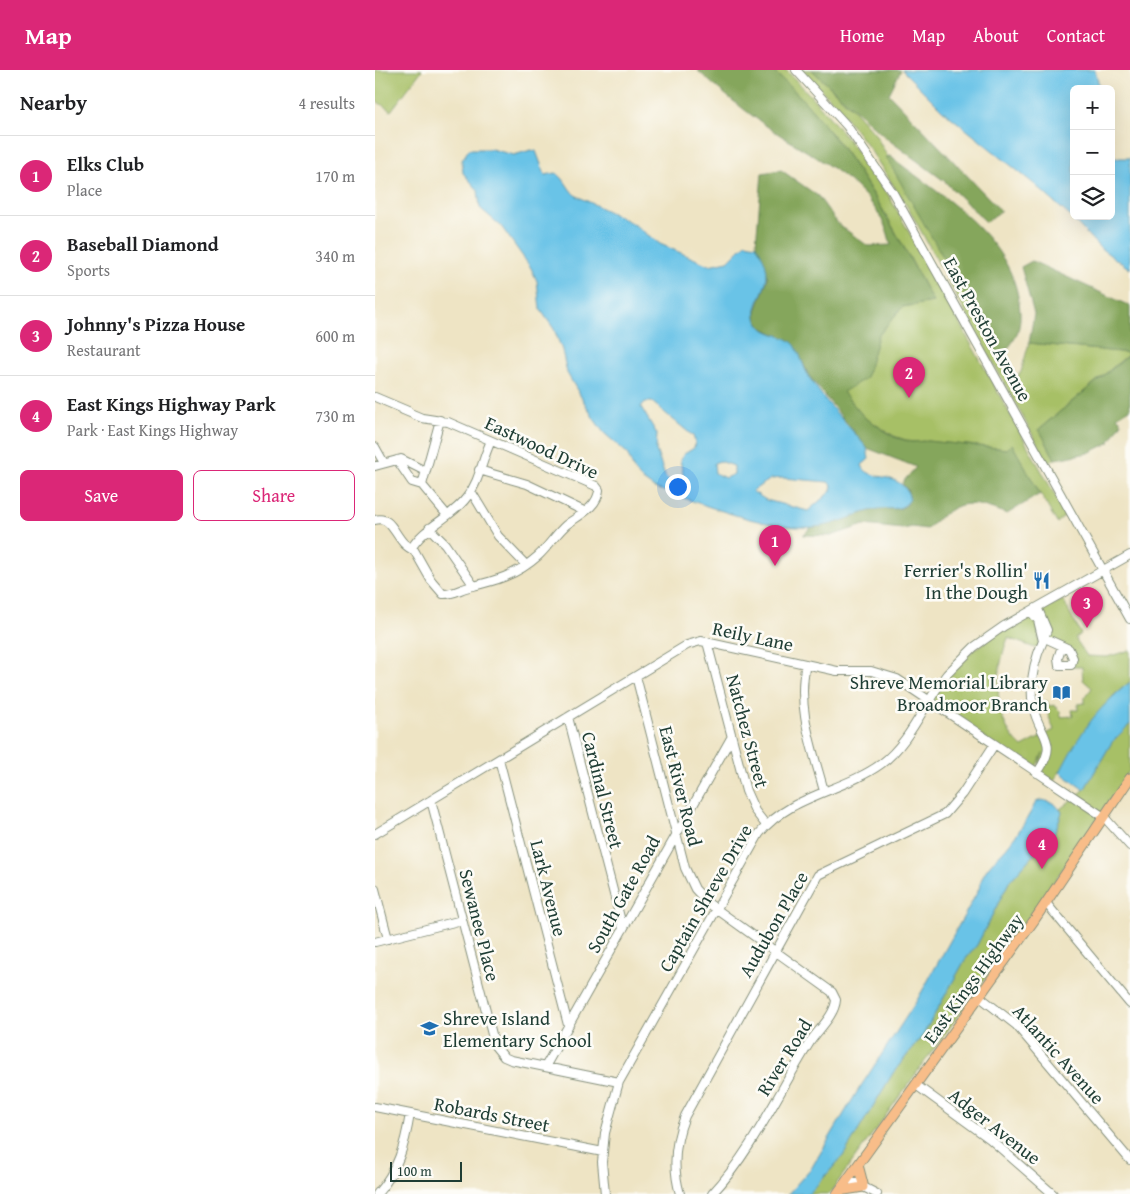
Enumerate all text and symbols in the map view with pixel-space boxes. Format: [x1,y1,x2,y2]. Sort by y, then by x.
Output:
text: Map [25,18,72,53]
text: Home [840,22,884,49]
text: Map [912,22,945,49]
text: About [973,22,1019,49]
text: Contact [1047,22,1105,49]
map controls [1070,85,1115,220]
button: + [1070,85,1115,130]
text: Nearby [20,87,87,118]
text: 4 results [298,91,355,115]
button: − [1070,130,1115,175]
text: Elks Club [67,150,144,178]
text: 1 [32,164,40,188]
text: 170 m [315,164,355,188]
button: layers [1070,175,1115,220]
text: Place [67,178,102,202]
text: Baseball Diamond [67,230,219,258]
text: 2 [32,244,40,268]
text: 340 m [315,244,355,268]
street label: East Preston Avenue [937,252,1039,406]
text: Sports [67,258,110,282]
text: Johnny's Pizza House [67,310,245,338]
text: 3 [32,324,40,348]
text: 600 m [315,324,355,348]
text: Restaurant [67,338,141,362]
pin: 2 [893,357,925,398]
text: East Kings Highway Park [67,390,276,418]
text: 4 [32,404,40,428]
text: 730 m [315,404,355,428]
street label: Eastwood Drive [481,408,603,486]
text: Park · East Kings Highway [67,418,238,442]
button: Save [20,470,183,521]
button: Share [193,470,355,521]
your location [665,474,691,500]
pin: 1 [759,525,791,566]
place label: Ferrier's Rollin' In the Dough [904,556,1028,606]
restaurant icon: Ferrier's Rollin' In the Dough [1032,571,1052,591]
pin: 3 [1071,587,1103,628]
street label: Reily Lane [710,614,796,658]
place label: Shreve Memorial Library Broadmoor Branch [850,668,1049,718]
street label: Natchez Street [719,671,777,791]
library icon: Shreve Memorial Library Broadmoor Branch [1052,683,1072,703]
street label: East River Road [653,723,710,850]
street label: Cardinal Street [575,729,631,852]
street label: Captain Shreve Drive [651,819,759,977]
pin: 4 [1026,828,1058,869]
street label: South Gate Road [579,829,667,958]
street label: Lark Avenue [524,837,574,939]
street label: Sewanee Place [453,866,508,984]
street label: Audubon Place [731,866,815,982]
street label: East Kings Highway [916,907,1030,1049]
street label: Atlantic Avenue [1006,998,1112,1110]
place label: Shreve Island Elementary School [443,1004,592,1054]
street label: River Road [749,1012,819,1101]
school or university icon: Shreve Island Elementary School [419,1019,439,1039]
street label: Adger Avenue [943,1081,1047,1171]
street label: Robards Street [432,1089,552,1139]
scale bar [390,1159,463,1182]
text: 100 m [397,1161,432,1181]

